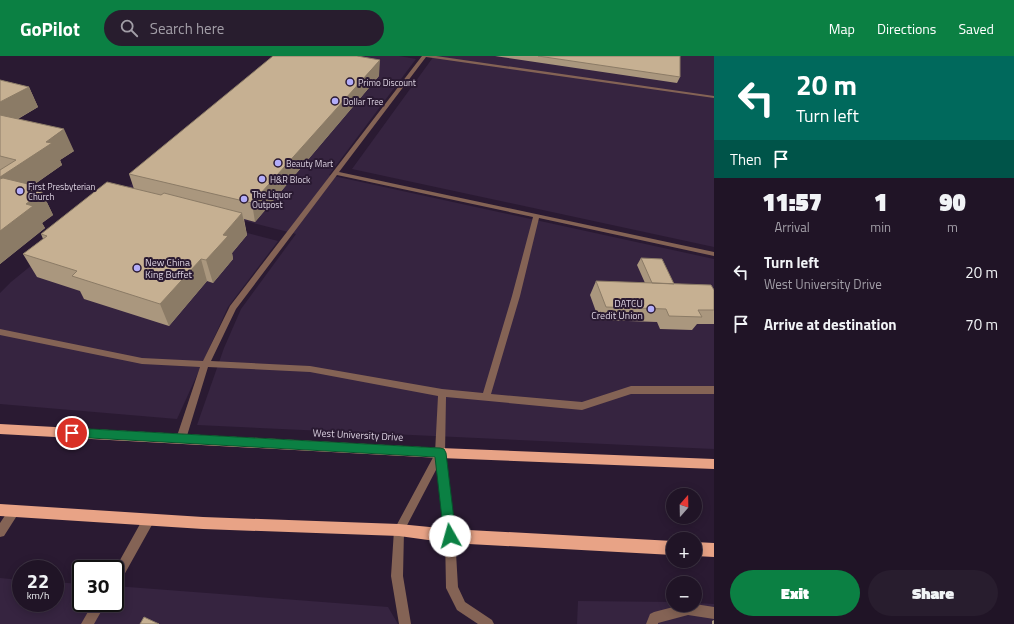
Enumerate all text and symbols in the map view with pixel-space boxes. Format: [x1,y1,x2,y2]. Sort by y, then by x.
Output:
search box [104,10,384,46]
text: GoPilot [20,14,80,43]
icon: search [118,17,140,39]
text: Search here [150,17,224,40]
text: Map [829,18,855,39]
text: Directions [877,18,936,39]
text: Saved [958,18,994,39]
text: 20 m [796,63,857,106]
icon: left [730,72,782,124]
place label: Primo Discount [358,76,417,89]
marker: Primo Discount [345,77,355,87]
place label: Dollar Tree [343,95,384,108]
marker: Dollar Tree [330,96,340,106]
text: Turn left [796,102,859,129]
text: Then [730,148,762,171]
icon: arrive [770,148,792,170]
place label: Beauty Mart [286,157,334,170]
marker: Beauty Mart [273,158,283,168]
place label: H&R Block [270,173,311,186]
marker: H&R Block [257,174,267,184]
place label: First Presbyterian Church [28,180,96,203]
text: 11:57 [762,184,822,220]
text: 1 [874,184,887,220]
text: 90 [939,184,966,220]
marker: First Presbyterian Church [15,186,25,196]
place label: The Liquor Outpost [252,188,292,211]
marker: The Liquor Outpost [239,194,249,204]
text: Arrival [775,217,810,237]
text: min [870,217,891,237]
text: m [947,217,958,237]
text: Turn left [764,251,819,274]
place label: New China King Buffet [145,255,193,282]
icon: left [730,261,752,283]
text: 20 m [965,261,998,284]
marker: New China King Buffet [132,263,142,273]
text: West University Drive [764,274,882,294]
place label: DATCU Credit Union [591,296,643,323]
marker: DATCU Credit Union [646,304,656,314]
icon: arrive [730,313,752,335]
text: Arrive at destination [764,313,897,336]
text: 70 m [965,313,998,336]
pin [55,416,89,450]
icon: arrive [61,422,83,444]
street label: West University Drive [312,425,404,445]
north arrow [666,488,702,524]
map controls [666,488,702,612]
position arrow [429,515,471,557]
button: + [666,532,702,568]
speed limit sign: 30 [72,560,124,612]
text: 22 [27,565,49,596]
button: Exit [730,570,860,616]
button: Share [868,570,998,616]
button: − [666,576,702,612]
text: km/h [27,588,49,603]

